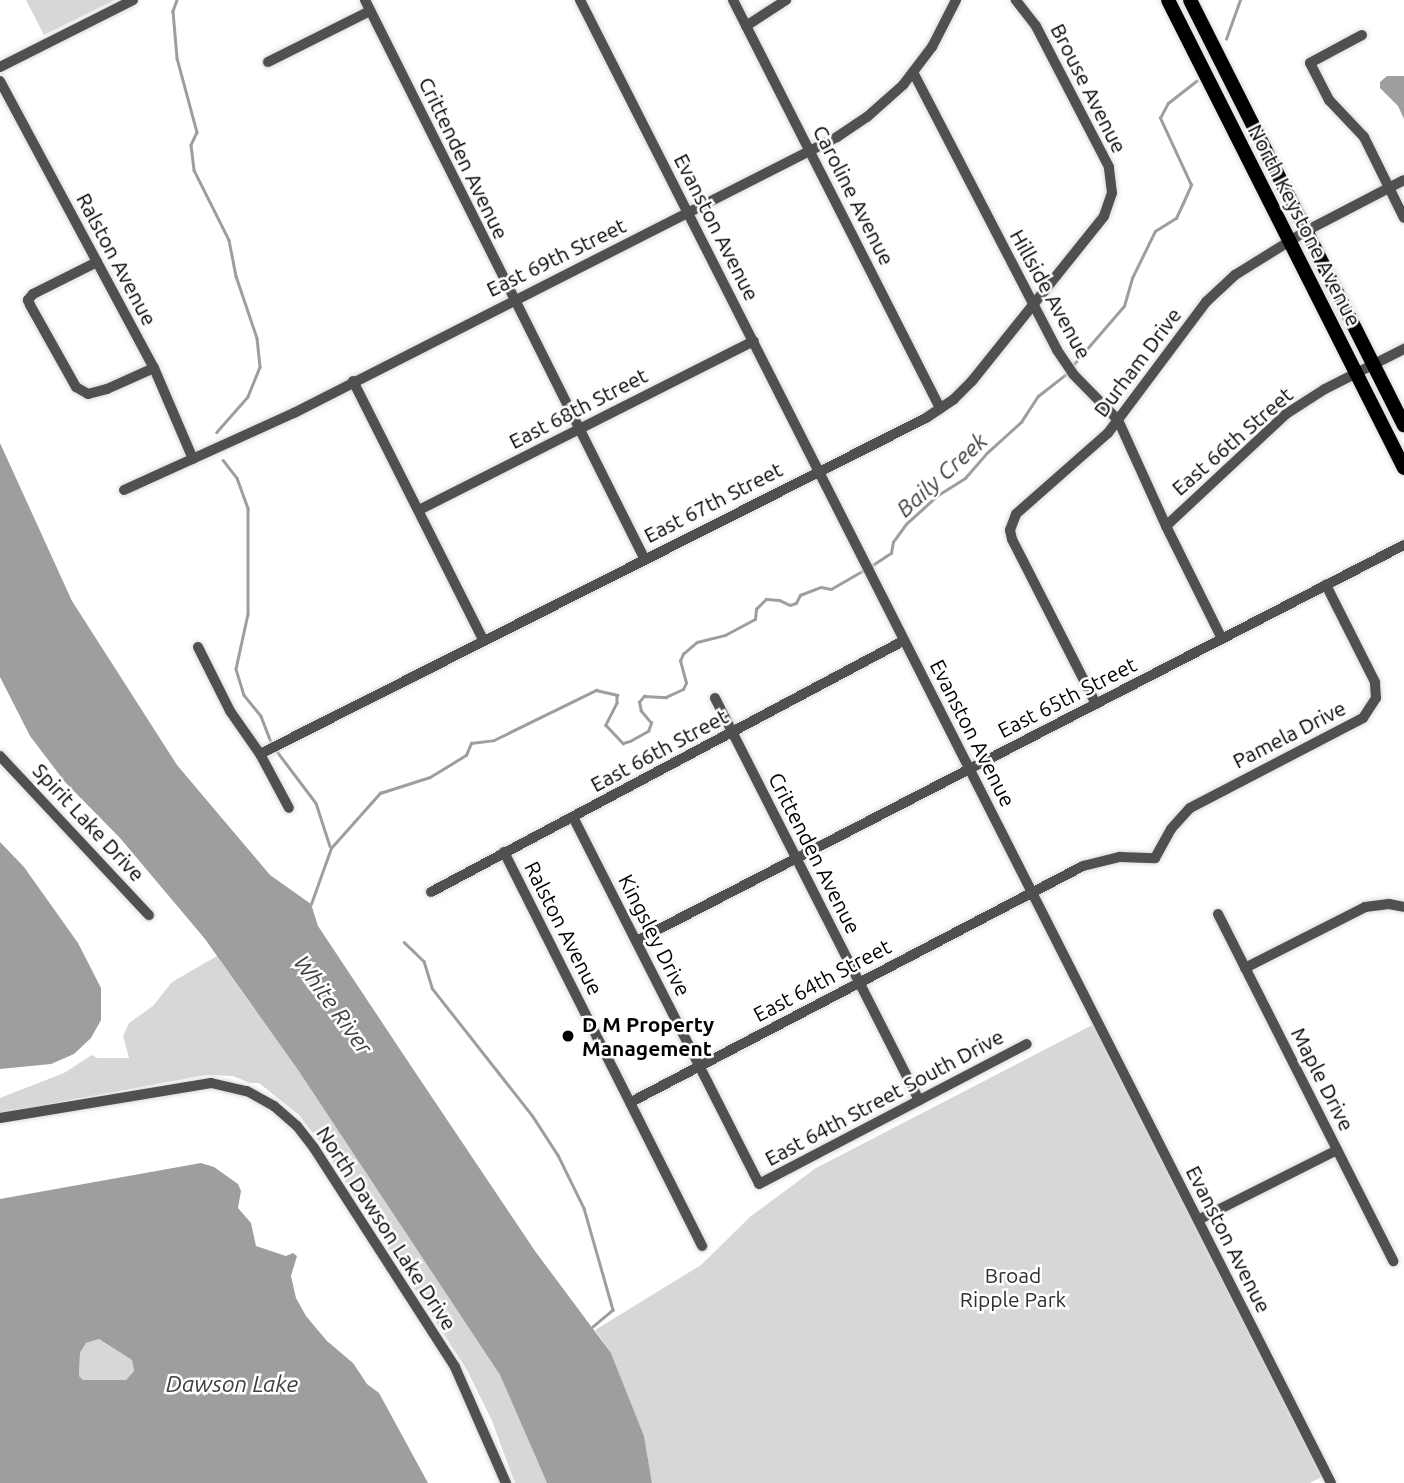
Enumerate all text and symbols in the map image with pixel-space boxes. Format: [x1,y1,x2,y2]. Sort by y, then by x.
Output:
street label: Brouse Avenue [1046,19,1132,157]
street label: Crittenden Avenue [414,73,514,243]
street label: North Keystone Avenue [1243,120,1367,330]
street label: Caroline Avenue [808,121,900,269]
street label: Evanston Avenue [669,149,765,305]
street label: Ralston Avenue [71,188,163,330]
street label: East 69th Street [482,212,630,302]
street label: Hillside Avenue [1005,225,1097,363]
street label: Durham Drive [1088,302,1186,422]
street label: East 68th Street [505,362,651,454]
street label: East 66th Street [1166,382,1298,500]
water label: Baily Creek [891,427,993,523]
street label: East 67th Street [640,456,786,548]
street label: East 65th Street [994,651,1140,743]
street label: Evanston Avenue [925,655,1021,811]
street label: Pamela Drive [1228,695,1350,773]
street label: East 66th Street [586,703,732,797]
street label: Spirit Lake Drive [28,758,150,886]
street label: Crittenden Avenue [764,768,866,938]
street label: Ralston Avenue [520,857,608,999]
street label: Kingsley Drive [614,870,696,1000]
street label: East 64th Street [749,933,895,1027]
water label: White River [288,950,378,1060]
place label: D M Property Management [582,1011,714,1061]
street label: East 64th Street South Drive [760,1023,1008,1171]
street label: Maple Drive [1286,1023,1360,1135]
marker: D M Property Management [560,1028,576,1044]
street label: North Dawson Lake Drive [312,1121,462,1335]
street label: Evanston Avenue [1181,1161,1277,1317]
park label: Broad Ripple Park [960,1262,1066,1312]
water label: Dawson Lake [166,1370,298,1398]

